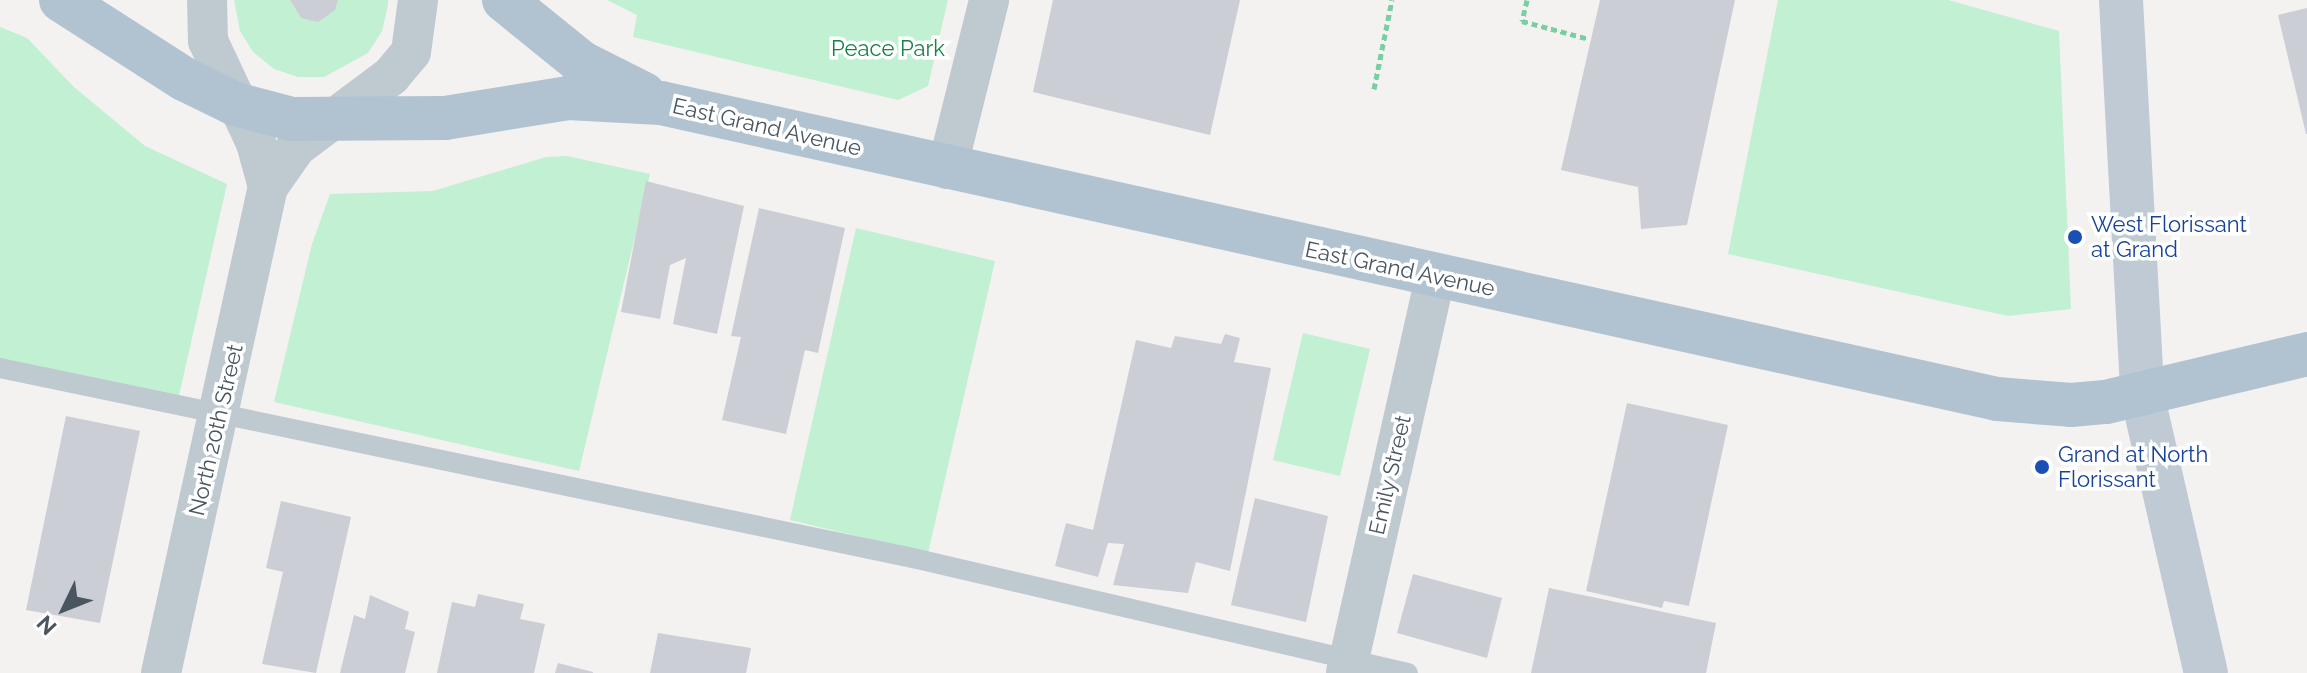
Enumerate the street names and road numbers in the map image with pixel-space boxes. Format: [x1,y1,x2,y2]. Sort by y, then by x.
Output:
street label: East Grand Avenue [670,92,864,162]
street label: East Grand Avenue [1303,236,1497,302]
street label: North 20th Street [183,342,249,518]
street label: Emily Street [1363,412,1417,538]

